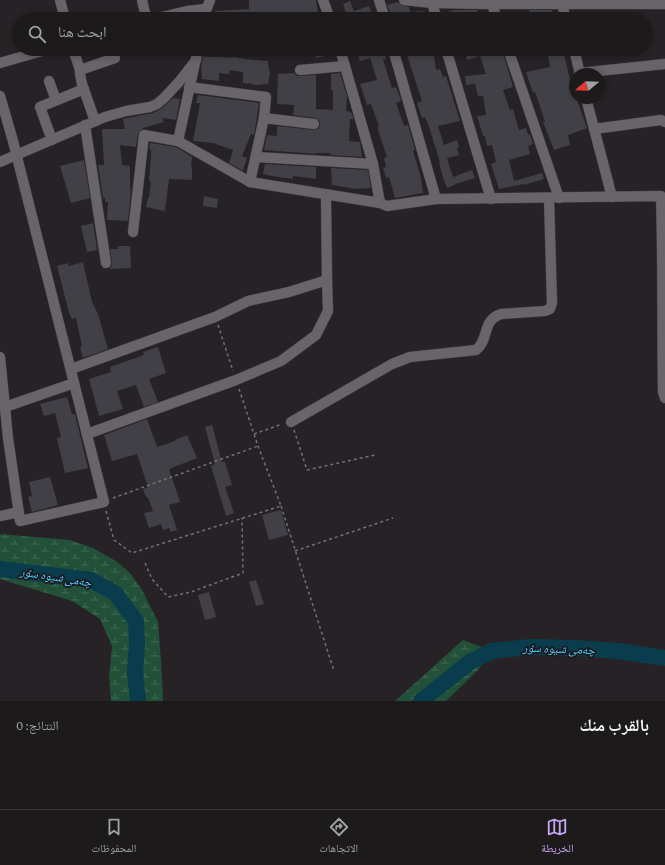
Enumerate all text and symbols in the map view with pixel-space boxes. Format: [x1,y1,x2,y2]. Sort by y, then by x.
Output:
search box [12,12,653,56]
icon: search [26,23,48,45]
text: ابحث هنا [58,24,107,40]
north arrow [569,68,605,104]
water label: چەمی شیوە سۆر [18,564,93,591]
water label: چەمی شیوە سۆر [522,641,596,658]
text: بالقرب منك [579,716,649,735]
text: النتائج: 0 [16,718,59,733]
tab: المحفوظات [91,816,136,859]
tab: الاتجاهات [319,816,358,859]
tab: الخريطة [541,816,574,859]

